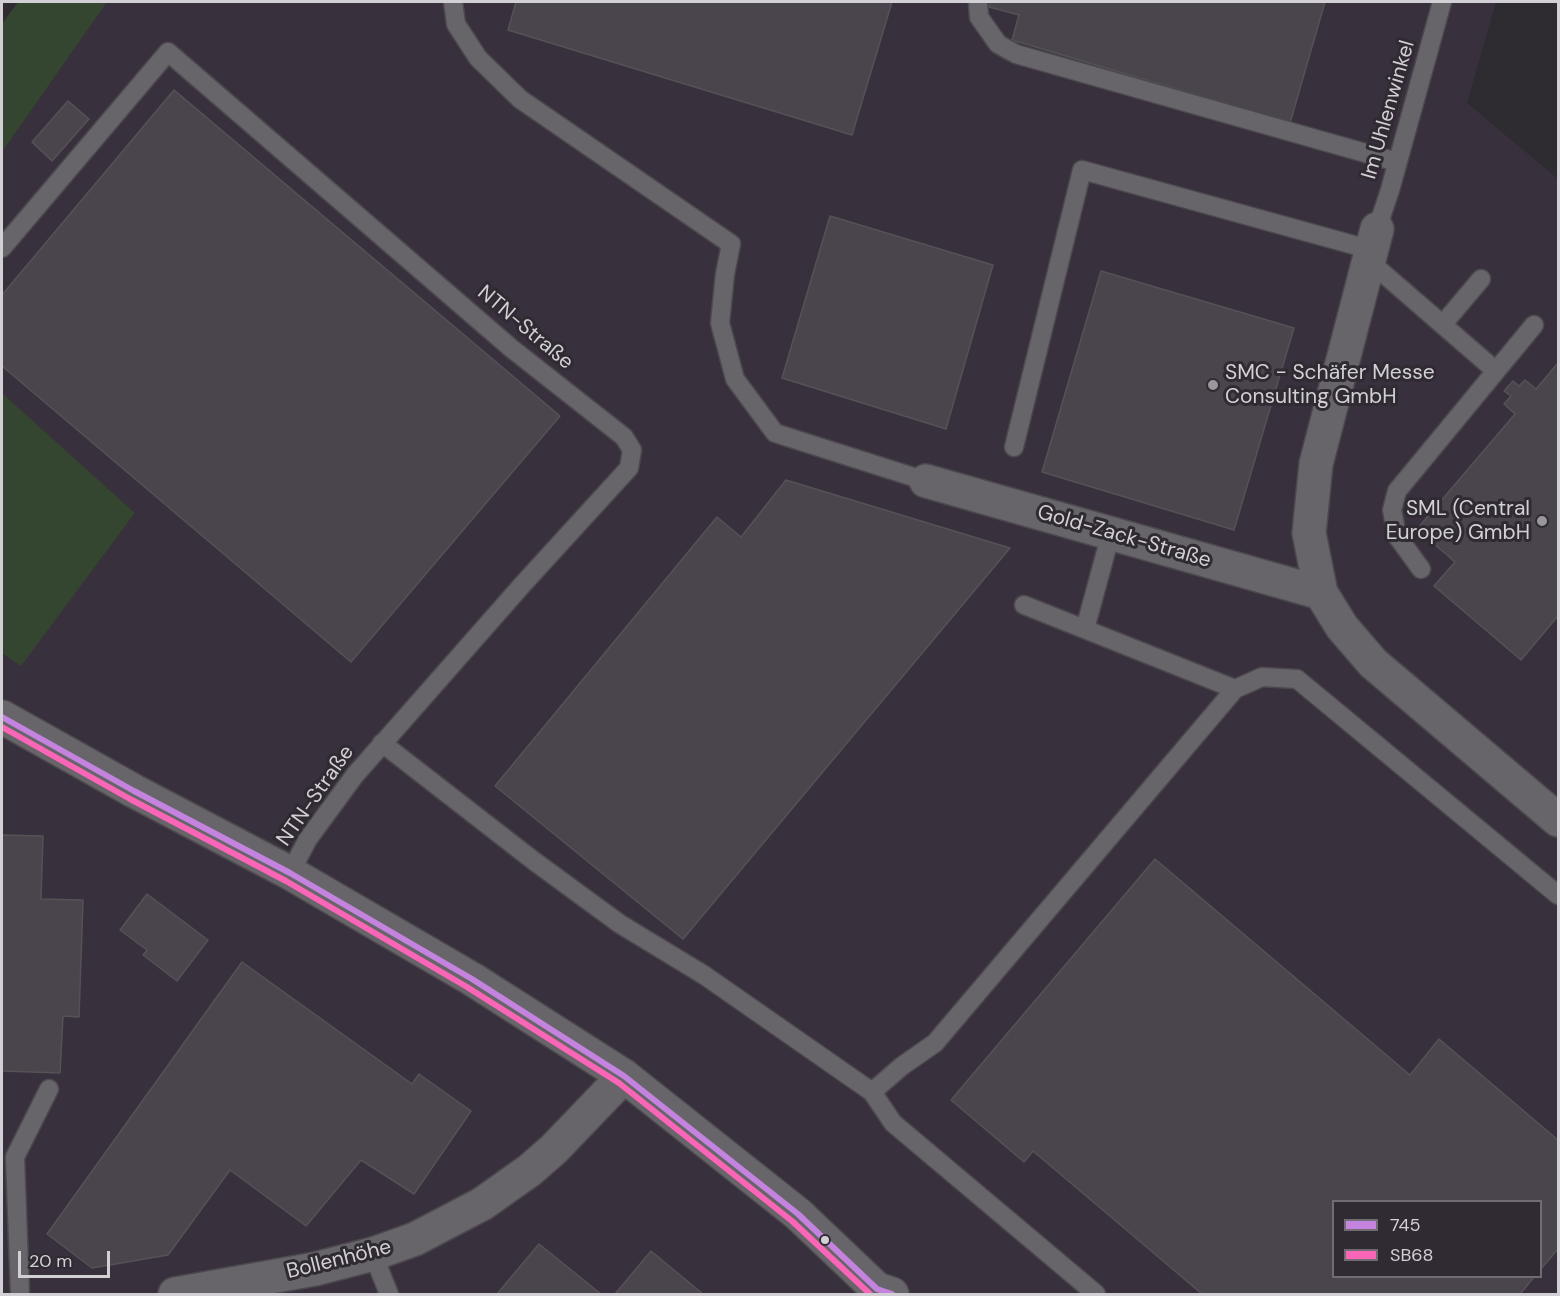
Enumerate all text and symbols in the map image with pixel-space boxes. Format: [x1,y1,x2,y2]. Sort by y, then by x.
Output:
street label: Im Uhlenwinkel [1357,38,1421,182]
street label: NTN-Straße [472,281,578,375]
place label: SMC - Schäfer Messe Consulting GmbH [1225,360,1435,410]
marker: SMC - Schäfer Messe Consulting GmbH [1206,378,1220,392]
place label: SML (Central Europe) GmbH [1386,496,1530,546]
street label: Gold-Zack-Straße [1034,500,1214,574]
marker: SML (Central Europe) GmbH [1535,514,1549,528]
street label: NTN-Straße [272,741,360,851]
legend [1332,1200,1542,1278]
text: 745 [1390,1213,1420,1237]
unlabelled marker [819,1234,831,1246]
street label: Bollenhöhe [284,1235,394,1285]
scale bar [21,1239,112,1277]
text: SB68 [1390,1243,1434,1267]
text: 20 m [29,1249,72,1273]

